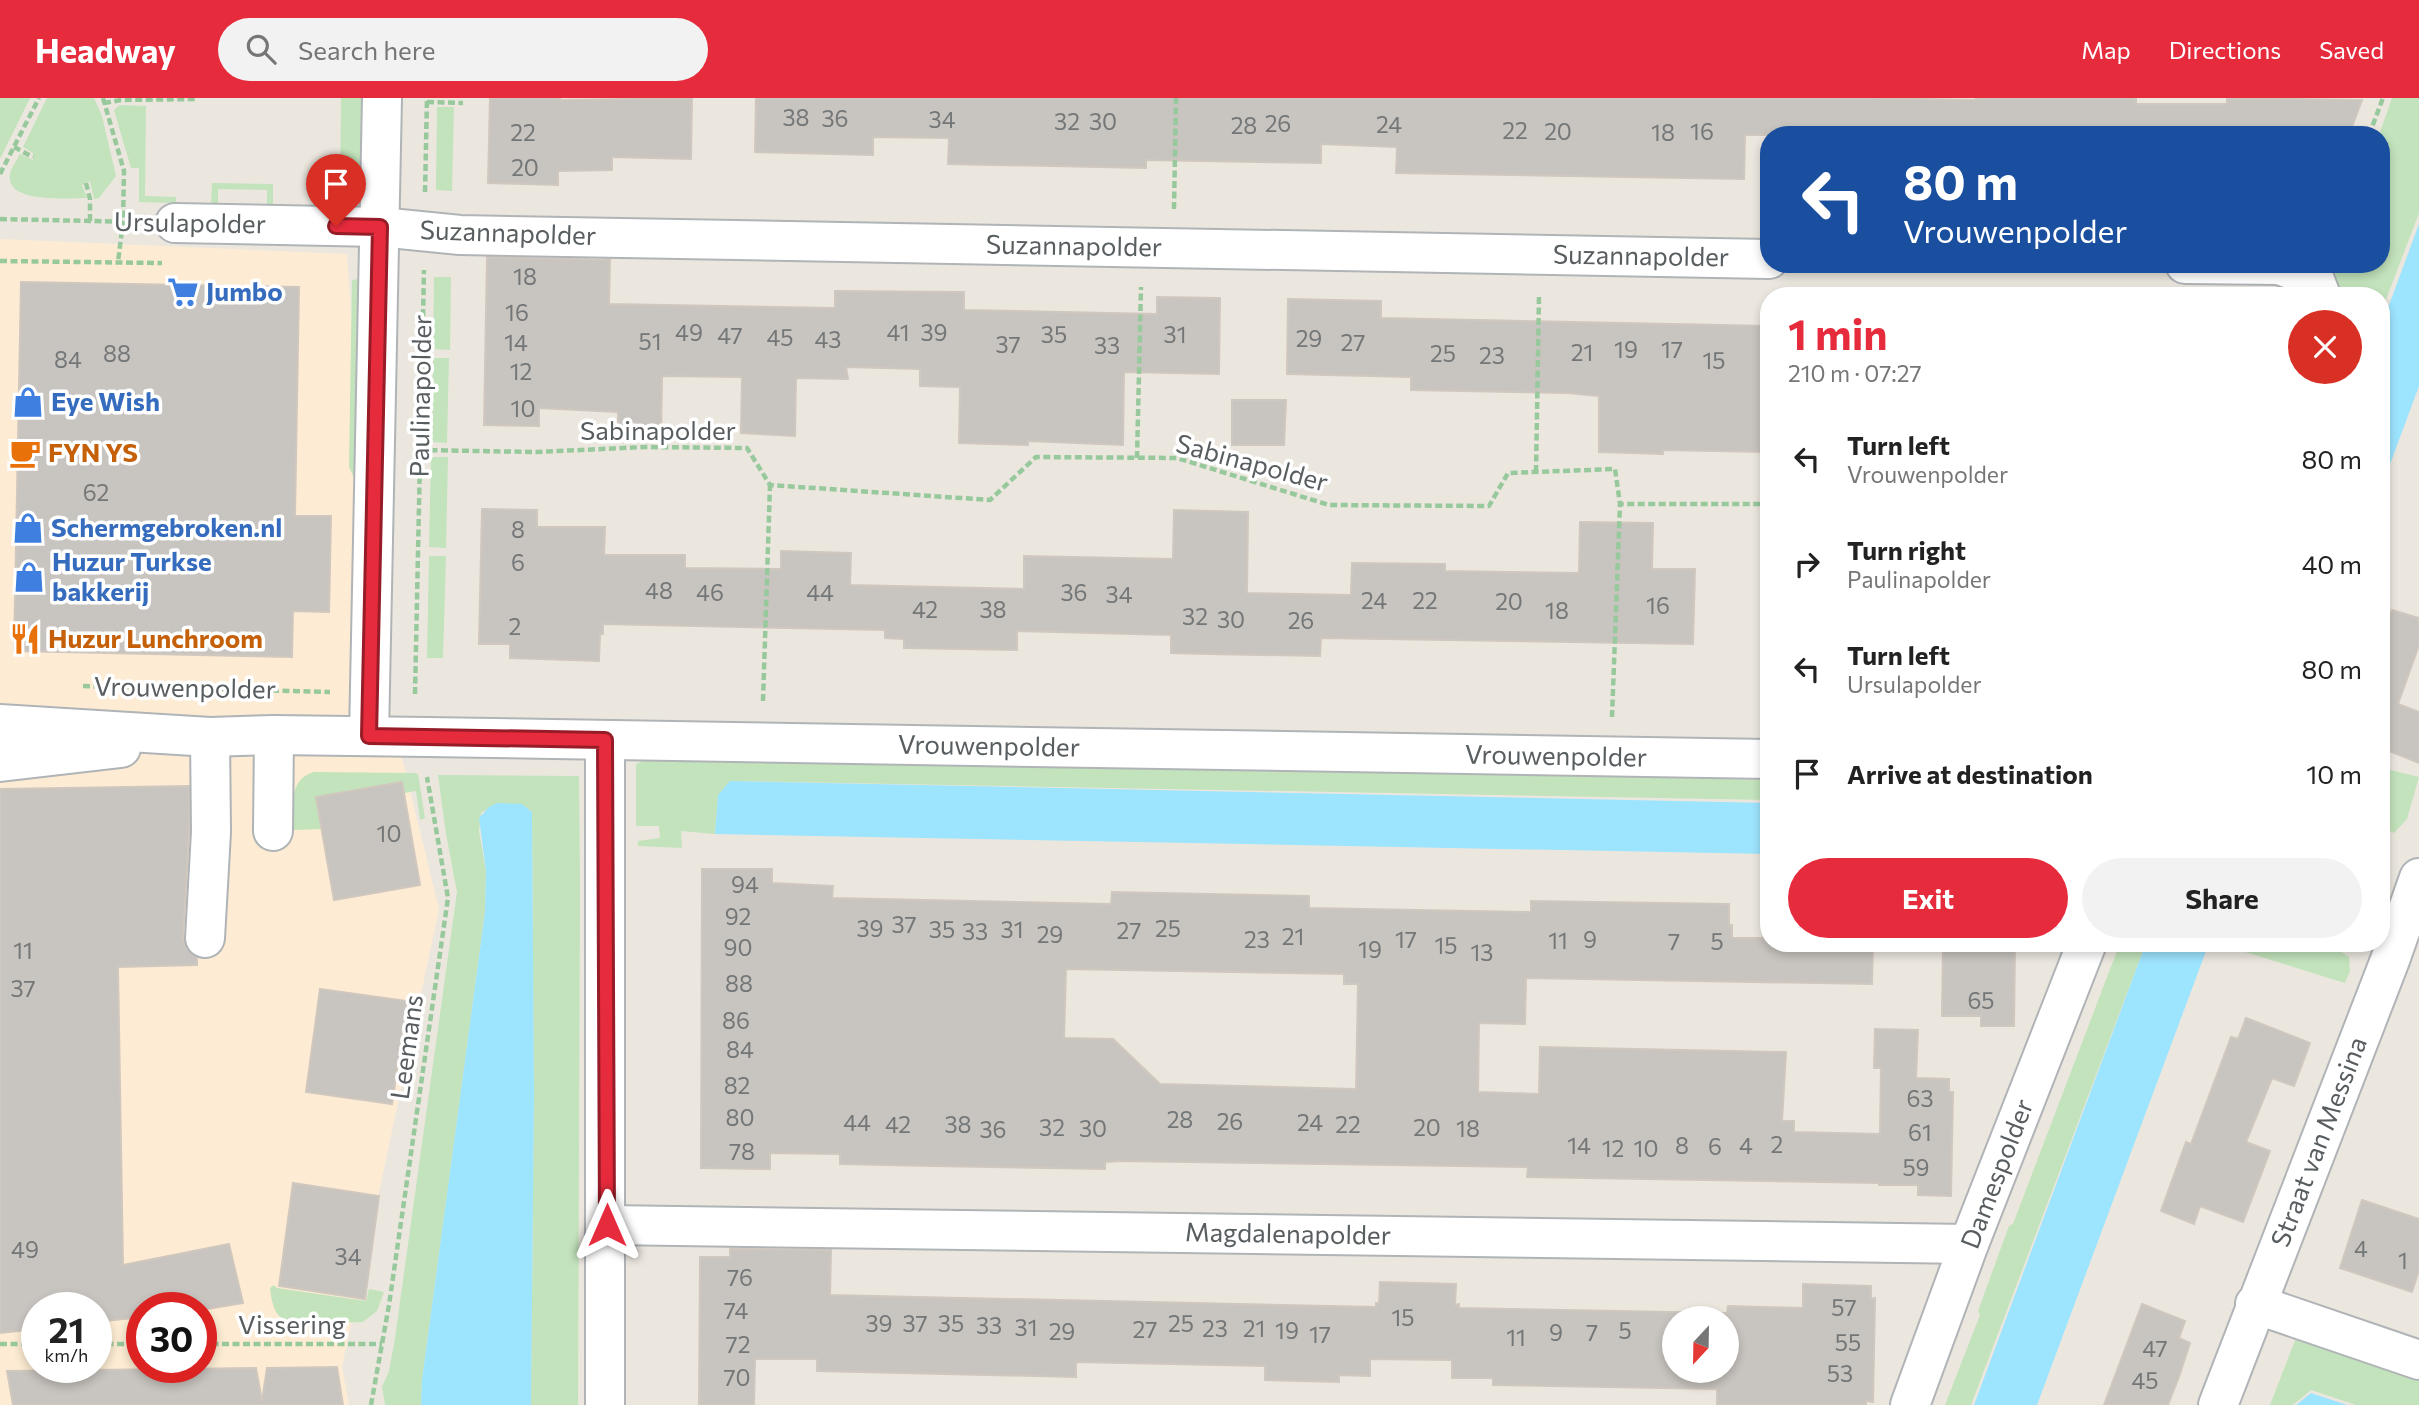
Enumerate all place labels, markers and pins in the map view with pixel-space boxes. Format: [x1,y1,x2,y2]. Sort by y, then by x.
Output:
pin [306,154,366,226]
supermarket icon: Jumbo [166,275,200,309]
place label: Jumbo [206,275,283,306]
shop icon: Eye Wish [11,385,45,419]
place label: Eye Wish [51,385,160,416]
cafe icon: FYN YS [8,436,42,470]
place label: FYN YS [48,436,138,467]
shop icon: Schermgebroken.nl [11,511,45,545]
place label: Schermgebroken.nl [51,511,282,542]
place label: Huzur Turkse bakkerij [52,545,212,606]
shop icon: Huzur Turkse bakkerij [12,560,46,594]
restaurant icon: Huzur Lunchroom [8,622,42,656]
place label: Huzur Lunchroom [48,622,263,653]

